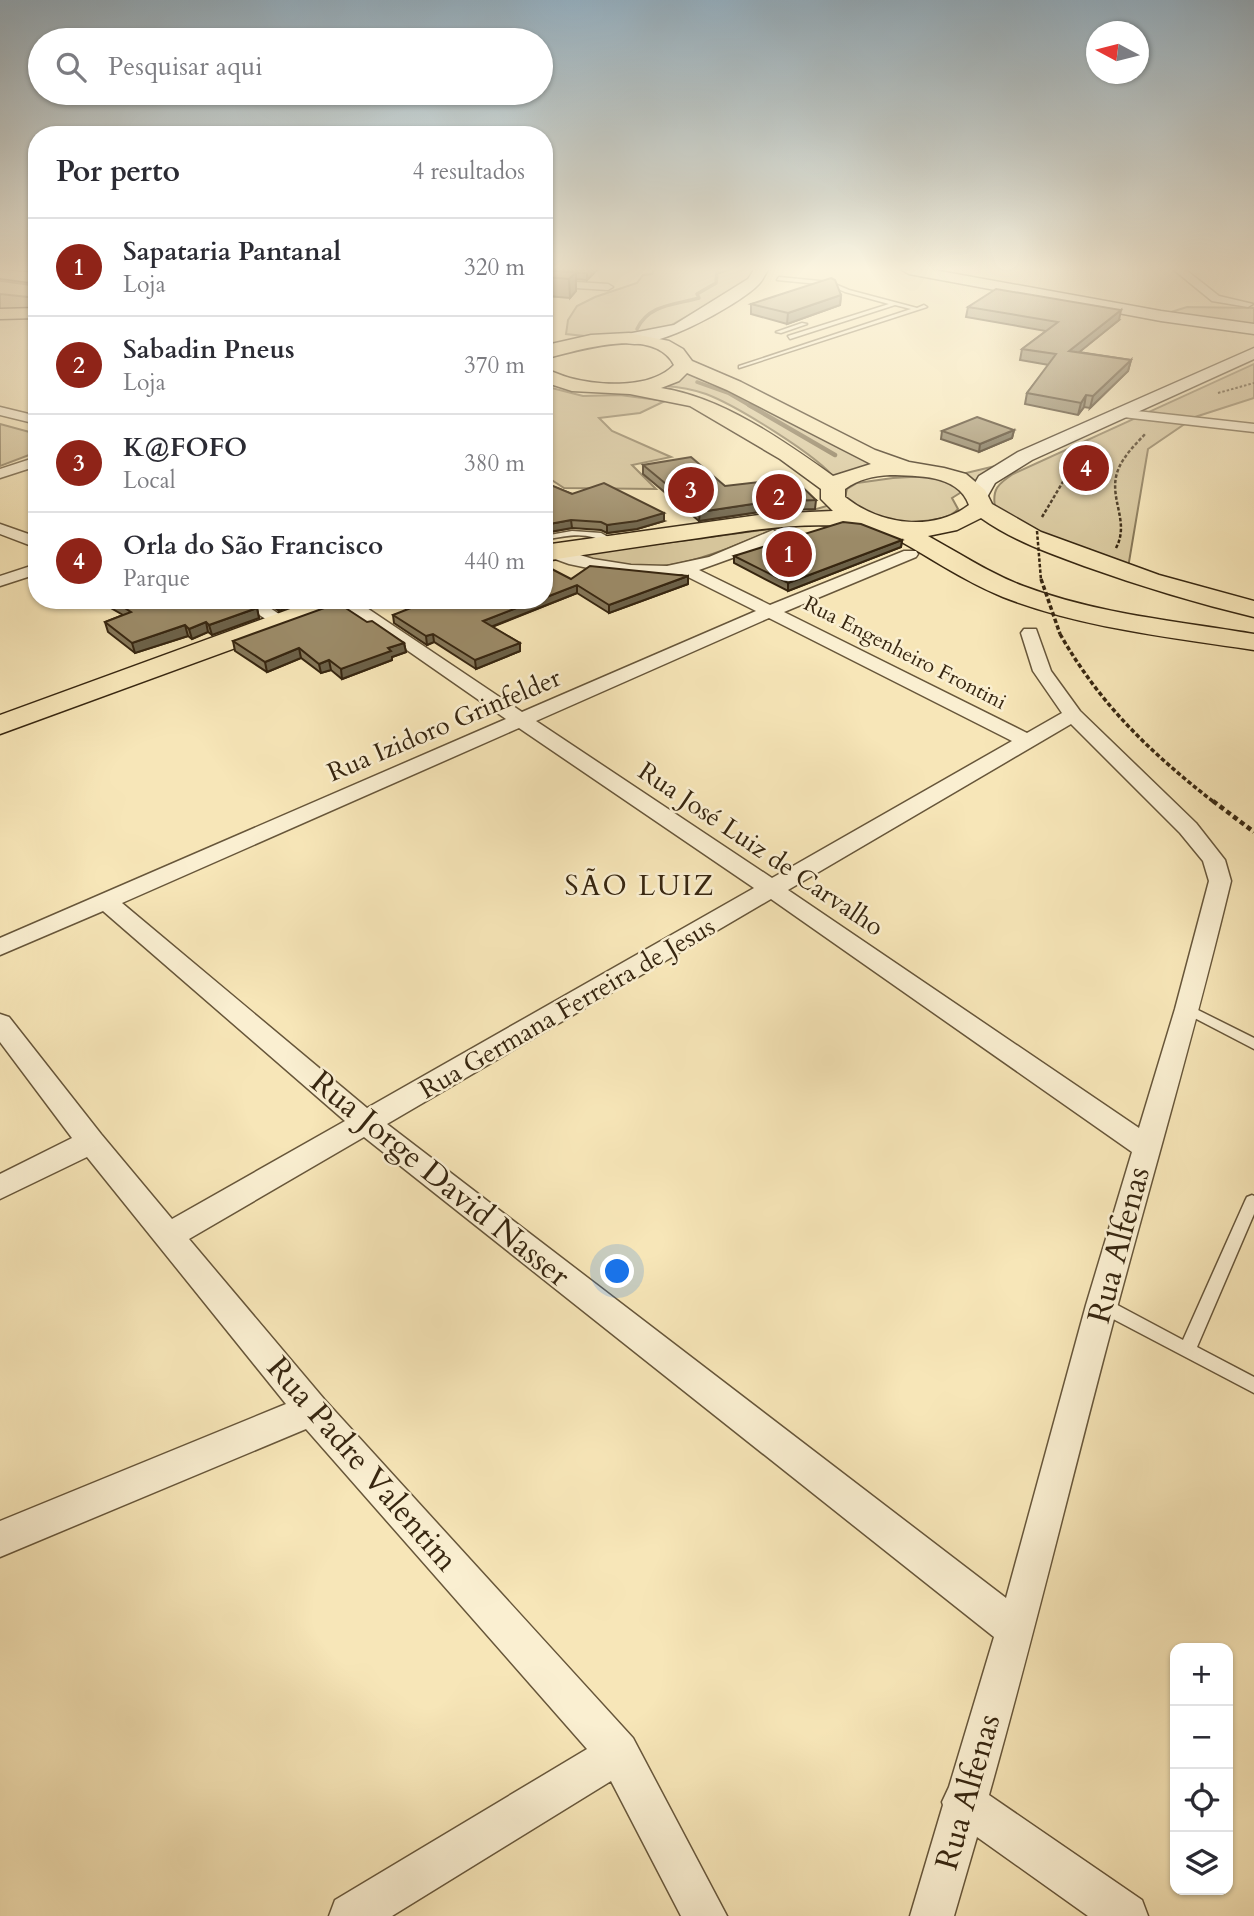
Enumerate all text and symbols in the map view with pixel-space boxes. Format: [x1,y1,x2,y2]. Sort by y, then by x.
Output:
north arrow [1086,21,1149,84]
search box [28,28,553,105]
icon: search [52,48,90,86]
text: Pesquisar aqui [108,49,263,84]
text: Por perto [56,151,180,192]
text: 4 resultados [412,156,525,187]
text: Sapataria Pantanal [123,234,341,269]
text: 1 [73,252,85,283]
text: 320 m [464,252,525,283]
text: Loja [123,269,166,300]
text: Sabadin Pneus [123,332,295,367]
text: 2 [73,350,85,381]
text: 370 m [464,350,525,381]
text: Loja [123,367,166,398]
text: K@FOFO [123,430,247,465]
pin: 4 [1063,442,1109,494]
text: 3 [73,448,85,479]
text: 380 m [464,448,525,479]
pin: 3 [668,464,714,516]
text: Local [123,465,176,496]
pin: 2 [756,471,802,523]
text: Orla do São Francisco [123,528,383,563]
pin: 1 [766,528,812,580]
text: 4 [73,546,85,577]
text: 440 m [464,546,525,577]
text: Parque [123,563,190,594]
street label: Rua Engenheiro Frontini [799,589,1011,717]
street label: Rua Izidoro Grinfelder [322,660,567,790]
street label: Rua José Luiz de Carvalho [631,754,891,944]
district label: SÃO LUIZ [565,867,715,905]
street label: Rua Germana Ferreira de Jesus [413,909,721,1107]
street label: Rua Jorge David Nasser [301,1060,579,1298]
street label: Rua Alfenas [1077,1162,1161,1328]
your location [600,1254,634,1288]
street label: Rua Padre Valentim [256,1347,468,1581]
map controls [1170,1643,1233,1895]
button: + [1170,1643,1233,1706]
button: − [1170,1706,1233,1769]
street label: Rua Alfenas [925,1709,1011,1875]
button: locate [1170,1769,1233,1832]
button: layers [1170,1832,1233,1895]

